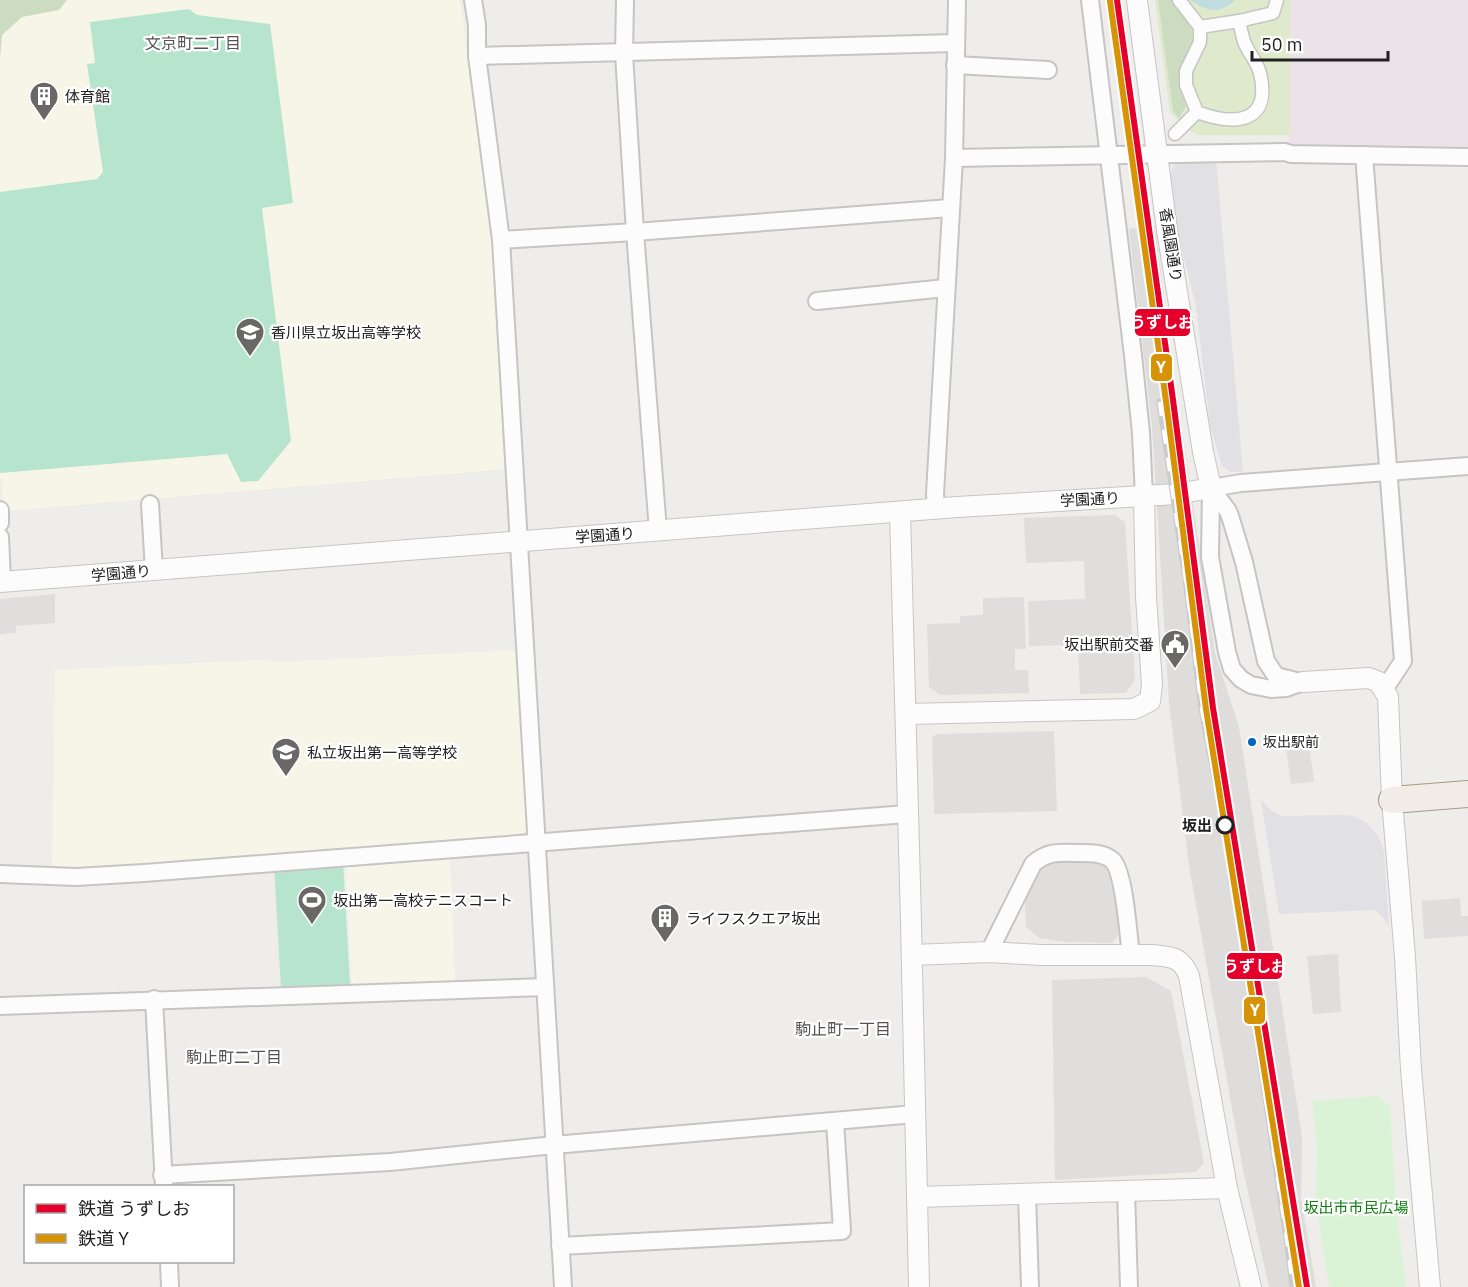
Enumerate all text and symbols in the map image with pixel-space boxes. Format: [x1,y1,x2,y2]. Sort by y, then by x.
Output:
scale bar [1252,24,1388,62]
district label: 文京町二丁目 [145,33,241,53]
text: 50 m [1261,33,1303,56]
building icon: 体育館 [28,80,60,122]
place label: 体育館 [65,87,110,106]
street label: 香風園通り [1156,206,1186,284]
line badge: うずしお [1134,308,1191,337]
text: うずしお [1130,312,1194,332]
school or university icon: 香川県立坂出高等学校 [234,316,266,358]
place label: 香川県立坂出高等学校 [271,323,421,342]
line badge: Y [1150,353,1173,382]
text: Y [1156,357,1167,377]
street label: 学園通り [1060,488,1120,510]
street label: 学園通り [574,523,636,547]
street label: 学園通り [90,561,152,585]
public building icon: 坂出駅前交番 [1159,628,1191,670]
place label: 坂出駅前交番 [1064,635,1154,654]
place label: 坂出駅前 [1263,733,1319,751]
school or university icon: 私立坂出第一高等学校 [270,736,302,778]
marker: 坂出駅前 [1246,736,1258,748]
place label: 私立坂出第一高等学校 [307,743,457,762]
place label: 坂出 [1182,816,1212,835]
marker: 坂出 [1216,816,1234,834]
sports icon: 坂出第一高校テニスコート [296,884,328,926]
place label: 坂出第一高校テニスコート [333,891,513,910]
building icon: ライフスクエア坂出 [649,902,681,944]
place label: ライフスクエア坂出 [686,909,821,928]
line badge: うずしお [1226,952,1283,980]
text: うずしお [1223,956,1287,976]
line badge: Y [1243,996,1266,1025]
text: Y [1250,1000,1261,1020]
district label: 駒止町一丁目 [795,1019,891,1039]
district label: 駒止町二丁目 [186,1047,282,1067]
legend [24,1185,234,1263]
text: 鉄道 うずしお [78,1197,190,1220]
park label: 坂出市市民広場 [1303,1198,1409,1217]
text: 鉄道 Y [78,1227,129,1250]

